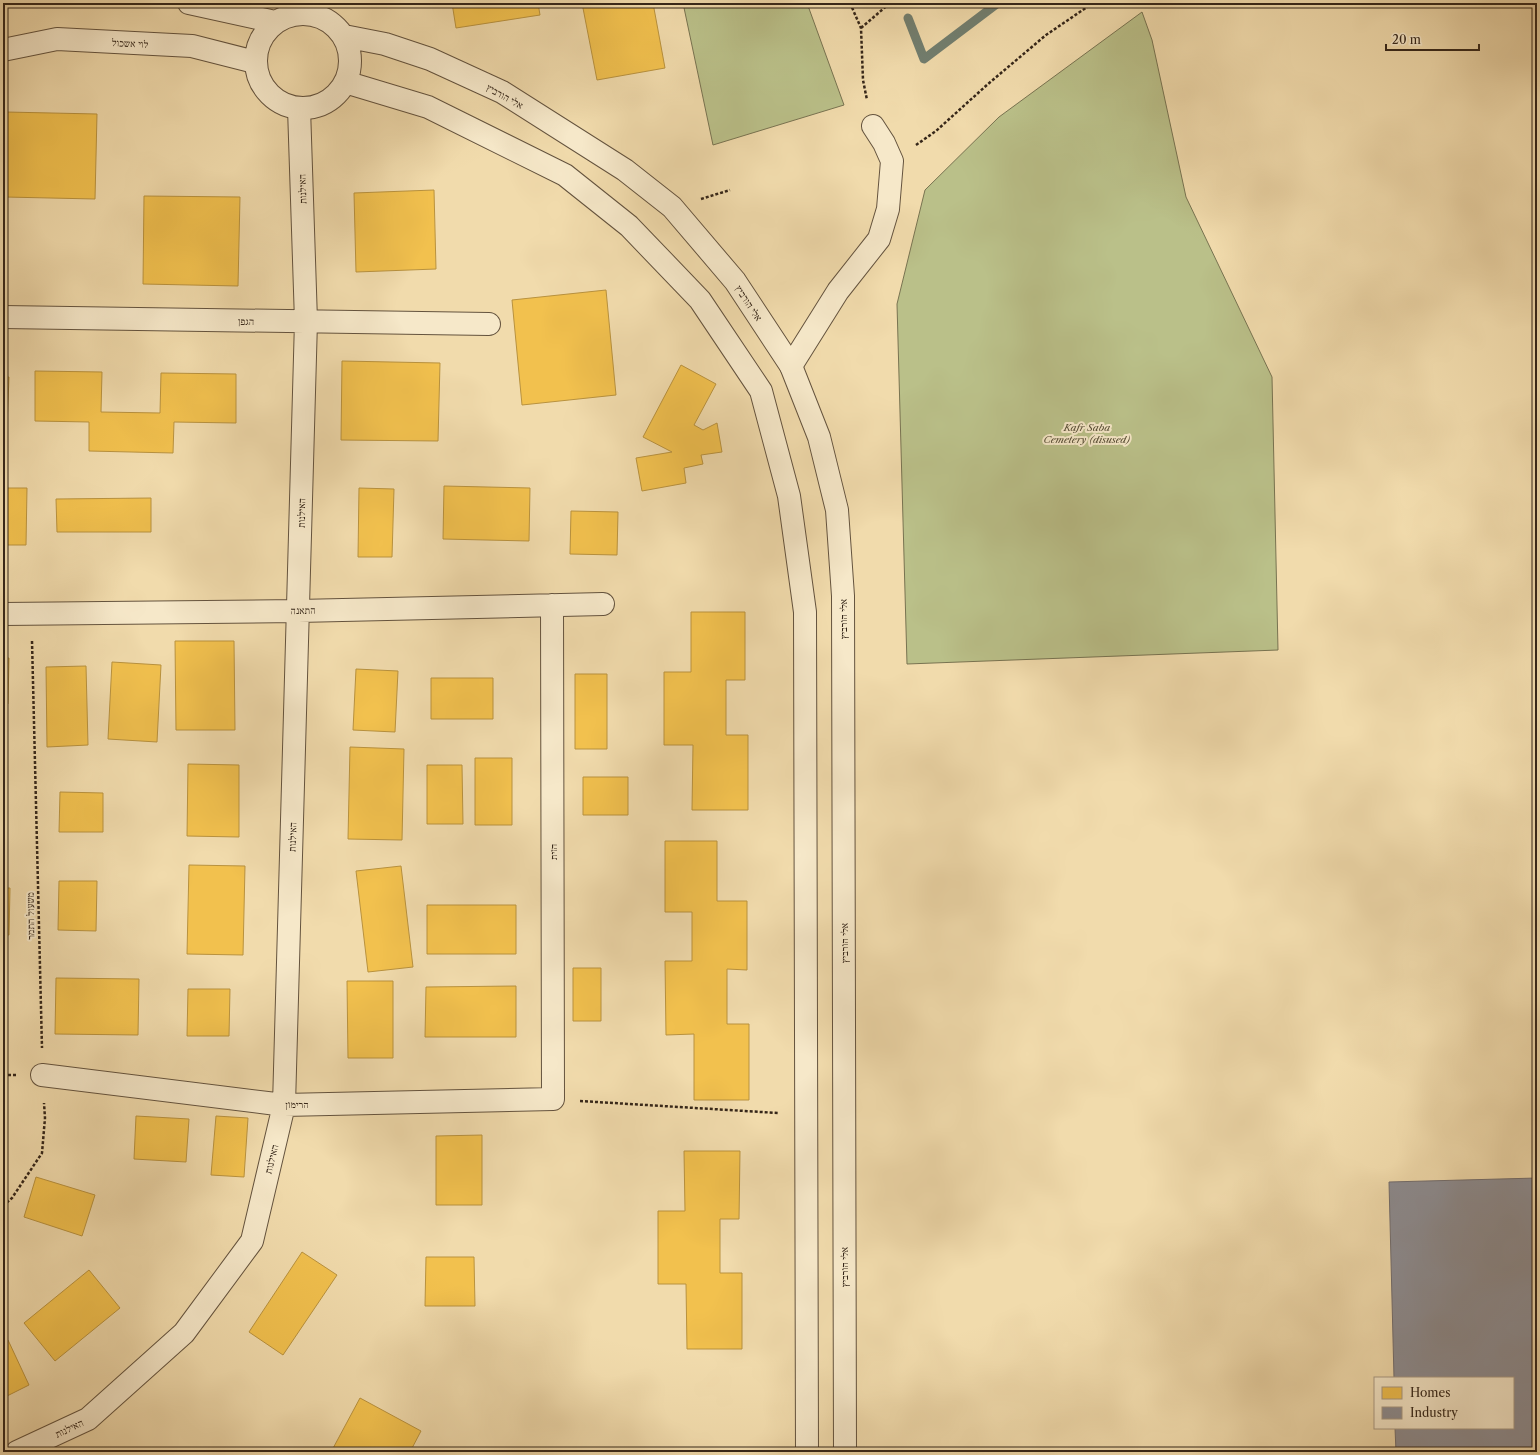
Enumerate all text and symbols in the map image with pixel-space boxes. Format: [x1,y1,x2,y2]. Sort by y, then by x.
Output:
scale bar [1386,26,1479,52]
text: 20 m [1392,32,1421,47]
street label: לוי אשכול [111,36,149,51]
street label: אלי הורביץ [484,81,525,112]
street label: האילנות [295,174,310,204]
street label: אלי הורביץ [732,283,765,324]
street label: הגפן [238,315,254,328]
park label: Kafr Saba Cemetery (disused) [1044,421,1130,446]
street label: האילנות [295,498,308,528]
street label: אלי הורביץ [837,599,850,639]
street label: התאנה [290,604,316,617]
street label: האילנות [285,822,300,852]
street label: הזית [547,844,560,860]
street label: משעול התמר [24,892,37,940]
street label: אלי הורביץ [838,923,851,963]
street label: הרימון [285,1098,309,1111]
street label: האילנות [262,1143,281,1175]
street label: אלי הורביץ [838,1247,851,1287]
legend [1374,1377,1514,1429]
text: Homes [1410,1385,1450,1400]
text: Industry [1410,1405,1458,1420]
street label: האילנות [53,1416,85,1441]

